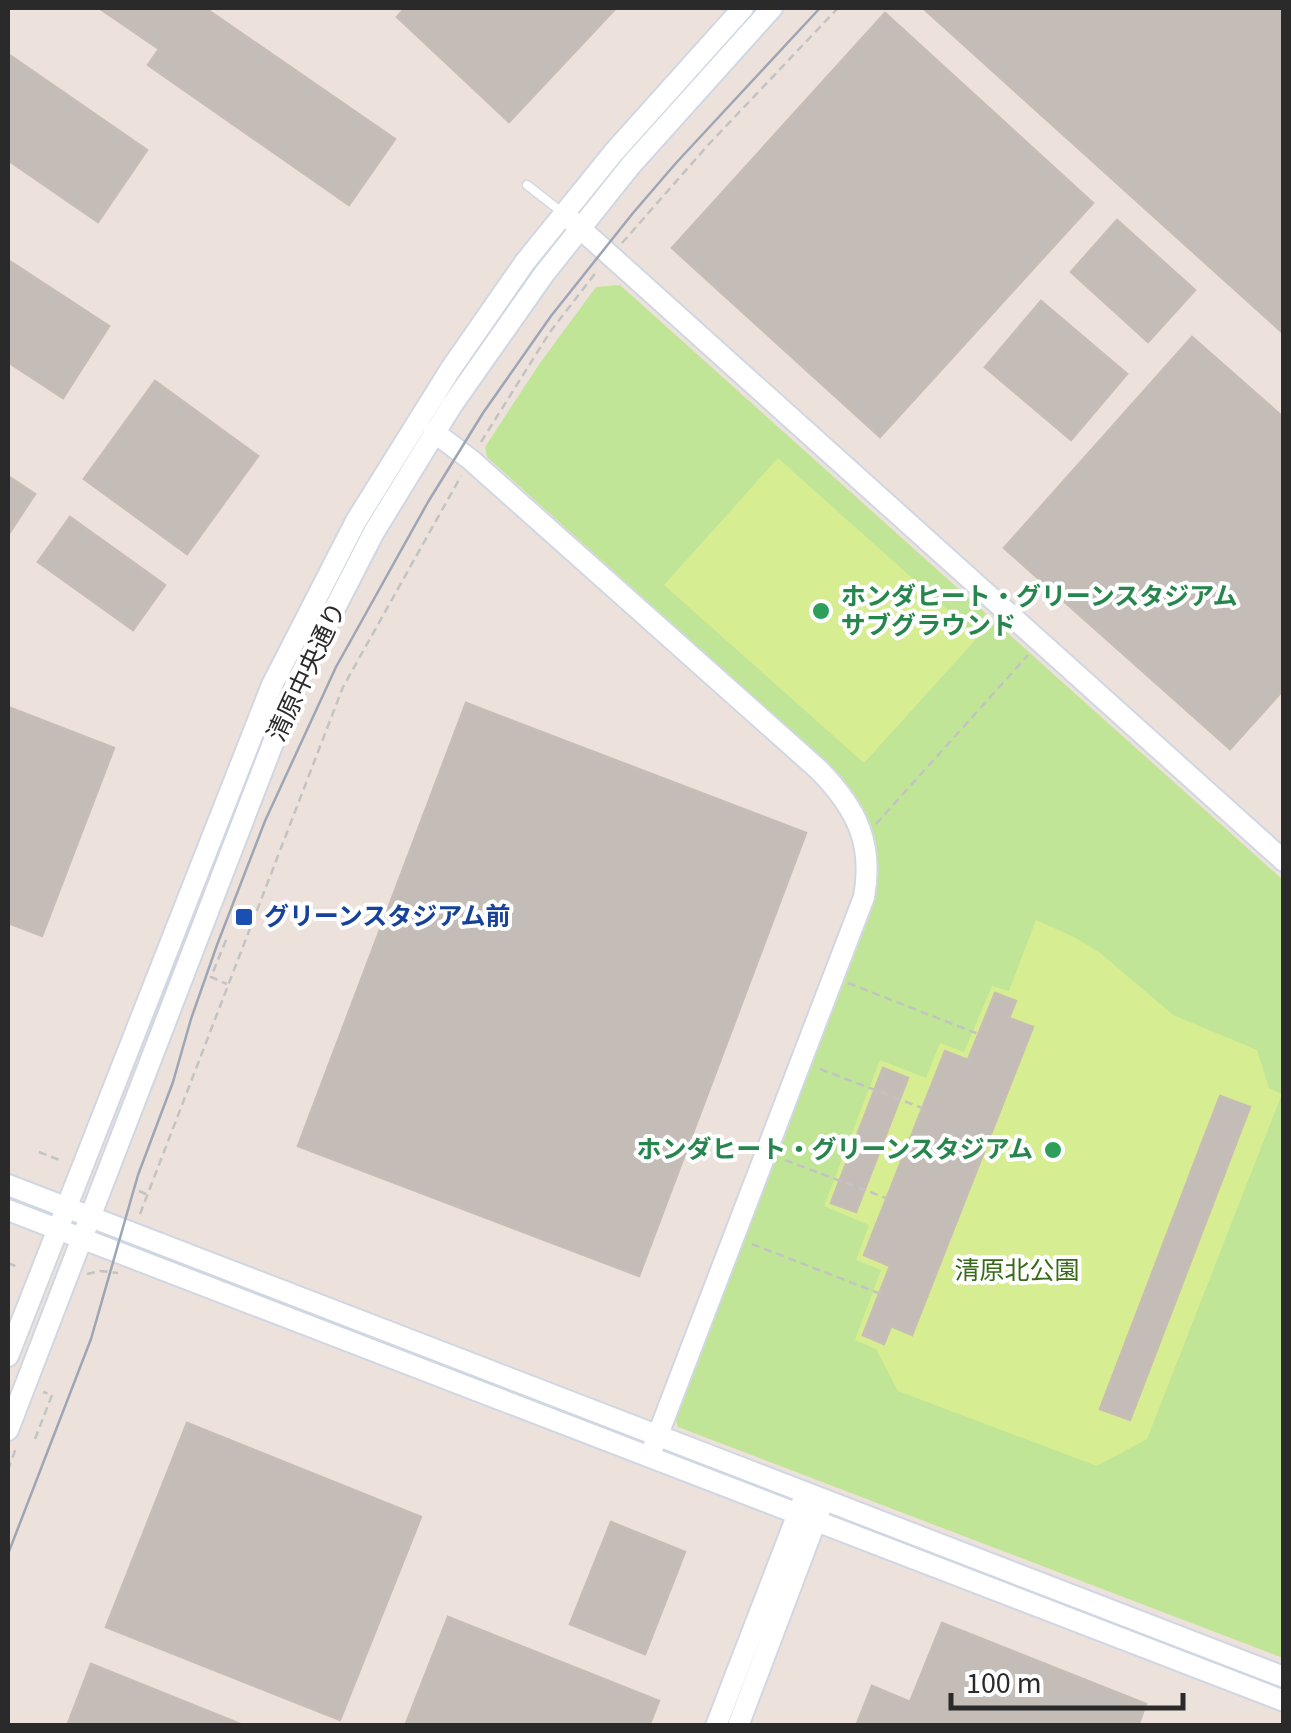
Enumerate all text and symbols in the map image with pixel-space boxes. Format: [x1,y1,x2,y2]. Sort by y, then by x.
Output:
place label: ホンダヒート・グリーンスタジアム サブグラウンド [841,579,1238,644]
street label: 清原中央通り [259,596,355,748]
marker: ホンダヒート・グリーンスタジアム サブグラウンド [810,600,832,622]
place label: グリーンスタジアム前 [264,899,511,935]
marker: グリーンスタジアム前 [233,906,255,928]
place label: ホンダヒート・グリーンスタジアム [636,1132,1033,1168]
marker: ホンダヒート・グリーンスタジアム [1042,1139,1064,1161]
park label: 清原北公園 [954,1253,1080,1289]
scale bar [951,1648,1184,1710]
text: 100 m [966,1662,1042,1705]

